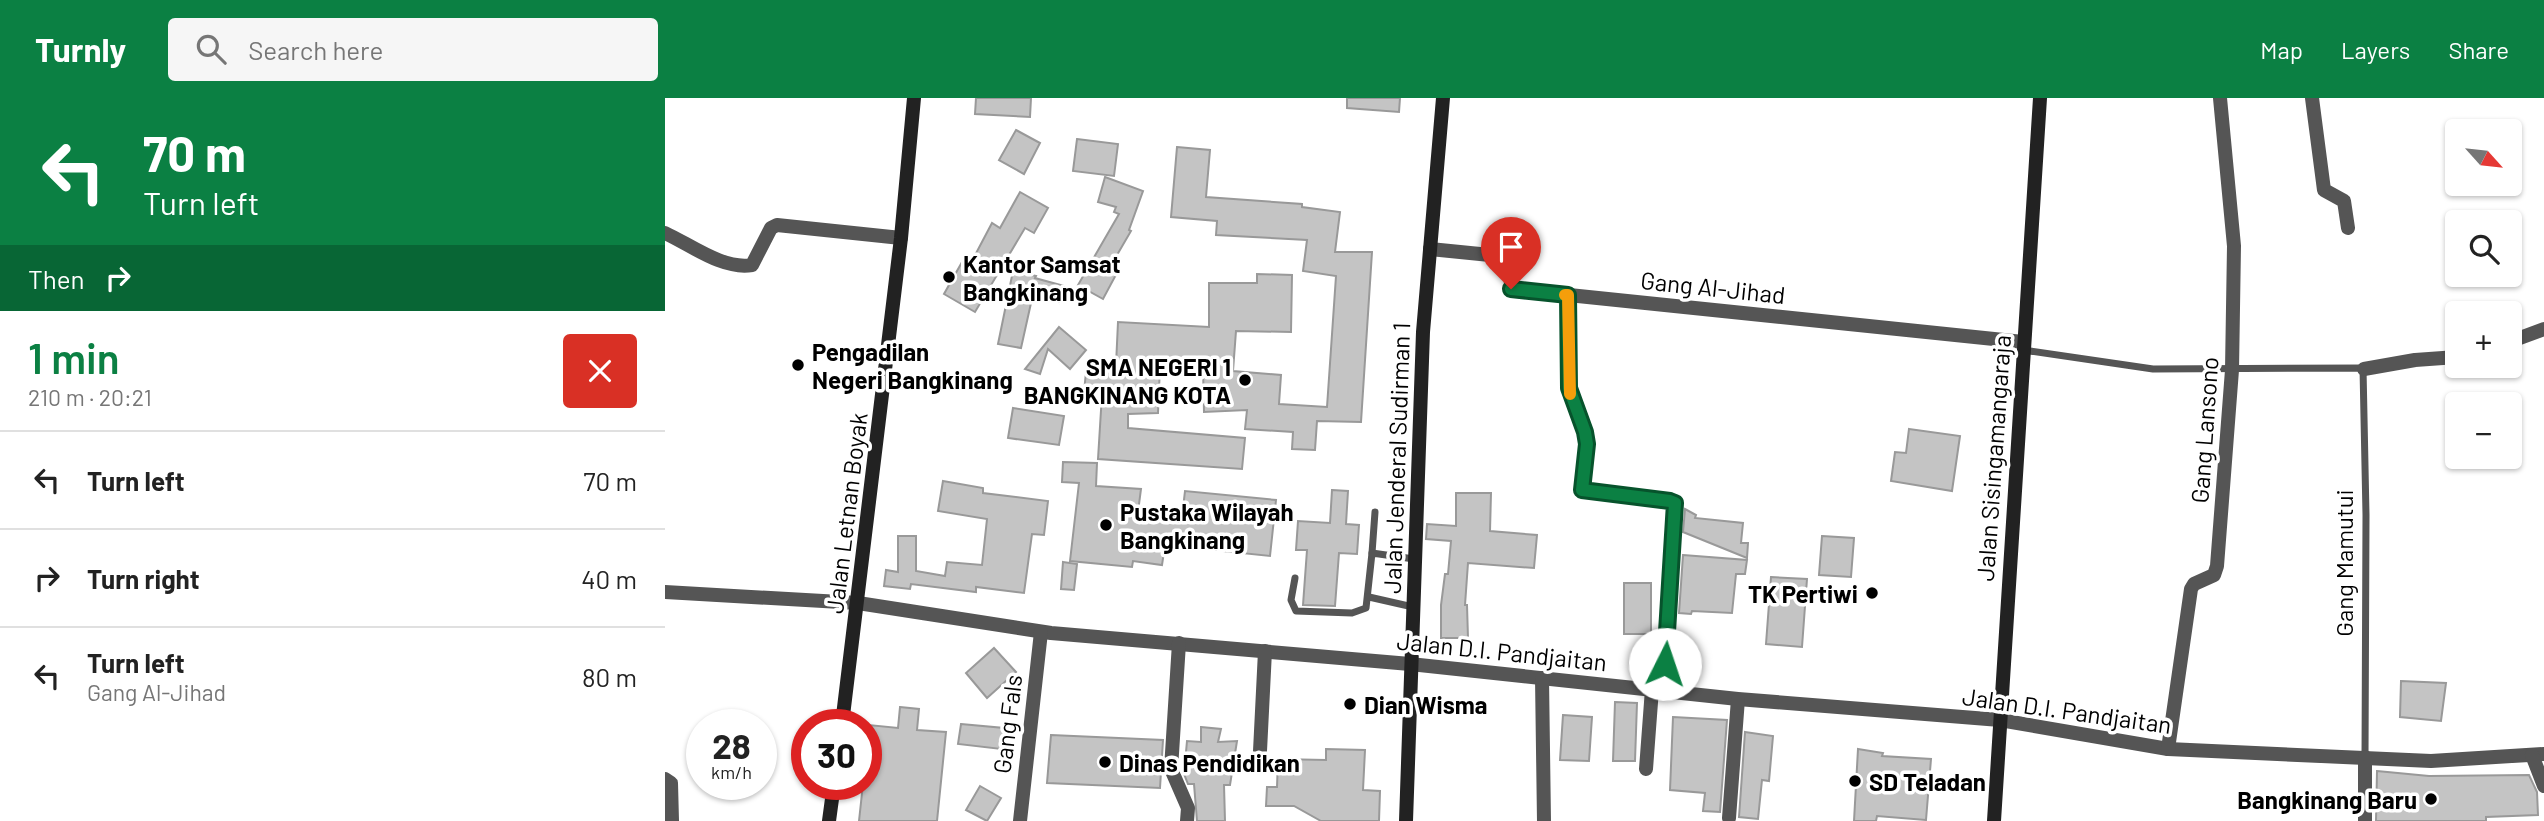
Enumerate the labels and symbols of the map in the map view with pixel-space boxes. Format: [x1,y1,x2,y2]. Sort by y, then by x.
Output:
north arrow [2445,119,2522,196]
pin [1481,217,1541,289]
place label: Kantor Samsat Bangkinang [963,249,1121,306]
street label: Gang Al-Jihad [1639,265,1787,309]
marker: Kantor Samsat Bangkinang [941,269,957,285]
street label: Jalan Jenderal Sudirman 1 [1377,322,1415,594]
street label: Jalan Sisingamangaraja [1970,334,2016,582]
place label: Pengadilan Negeri Bangkinang [812,337,1013,394]
place label: SMA NEGERI 1 BANGKINANG KOTA [1024,352,1231,409]
street label: Gang Lansono [2184,356,2224,504]
marker: Pengadilan Negeri Bangkinang [790,357,806,373]
marker: SMA NEGERI 1 BANGKINANG KOTA [1237,372,1253,388]
street label: Jalan Letnan Boyak [819,411,873,615]
street label: Gang Mamutui [2329,489,2358,637]
place label: Pustaka Wilayah Bangkinang [1120,497,1294,554]
marker: Pustaka Wilayah Bangkinang [1098,517,1114,533]
place label: TK Pertiwi [1748,579,1858,608]
marker: TK Pertiwi [1864,585,1880,601]
street label: Jalan D.I. Pandjaitan [1396,626,1608,676]
position arrow [1628,627,1702,701]
street label: Gang Fals [987,673,1027,775]
street label: Jalan D.I. Pandjaitan [1961,681,2173,739]
place label: Dian Wisma [1364,690,1487,719]
marker: Dian Wisma [1342,696,1358,712]
speed limit sign: 30 [791,709,882,800]
place label: Dinas Pendidikan [1119,748,1300,777]
marker: Dinas Pendidikan [1097,754,1113,770]
place label: SD Teladan [1869,767,1986,796]
marker: SD Teladan [1847,773,1863,789]
place label: Bangkinang Baru [2237,785,2417,814]
marker: Bangkinang Baru [2423,791,2439,807]

